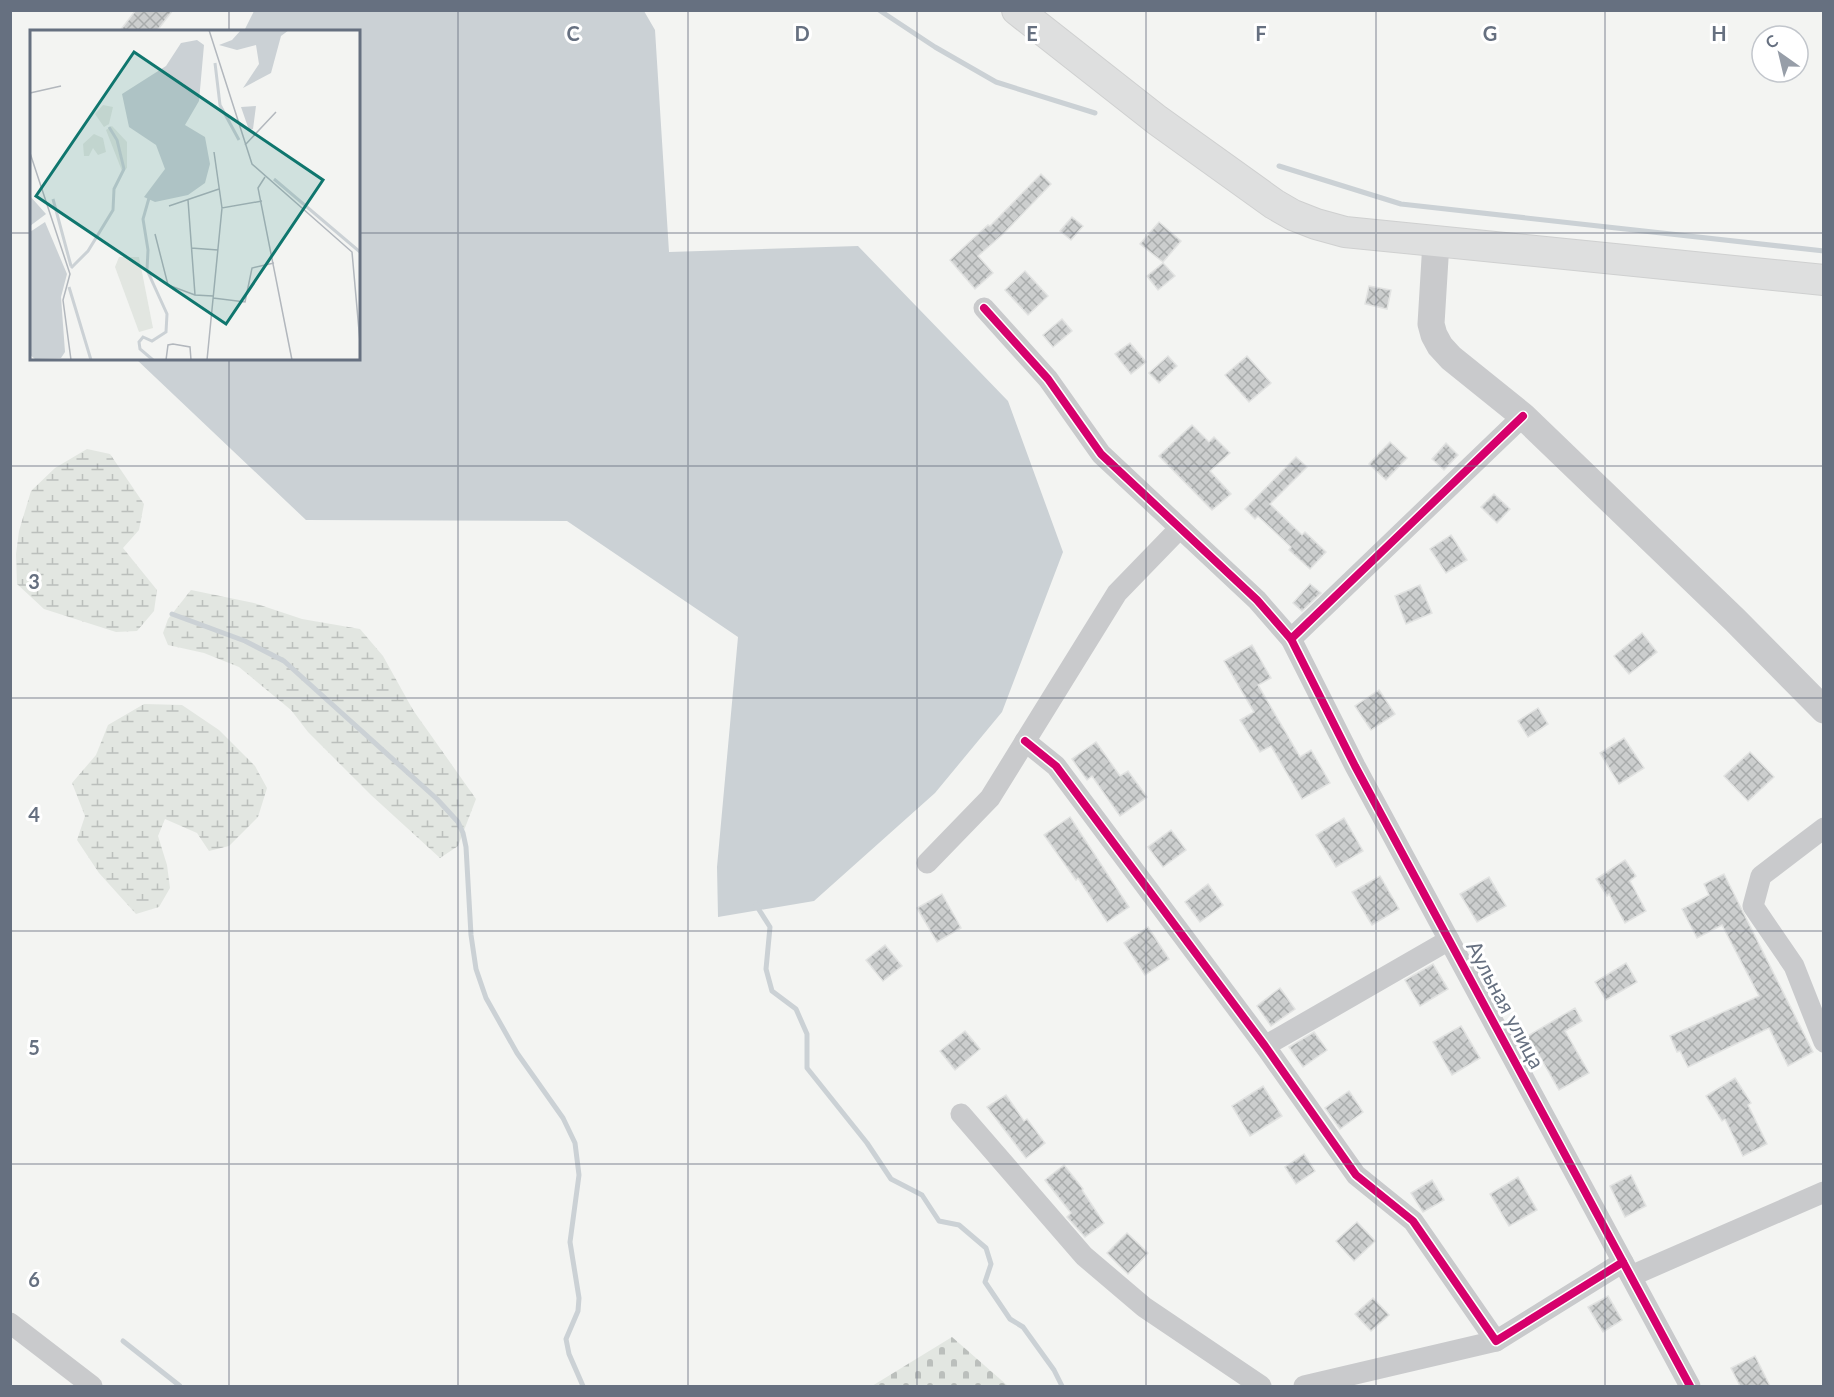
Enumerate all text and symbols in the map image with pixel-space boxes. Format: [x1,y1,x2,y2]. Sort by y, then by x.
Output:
text: C [566,21,580,45]
text: D [794,21,810,45]
text: E [1026,21,1038,45]
text: F [1255,21,1267,45]
text: G [1483,21,1497,45]
text: H [1711,21,1727,45]
north arrow [1750,24,1810,84]
inset map [30,30,360,360]
text: С [1762,30,1781,52]
text: 3 [28,569,40,593]
text: 4 [28,802,40,826]
street label: Аульная улица [1462,936,1550,1072]
text: 5 [28,1035,40,1059]
text: 6 [28,1267,40,1291]

